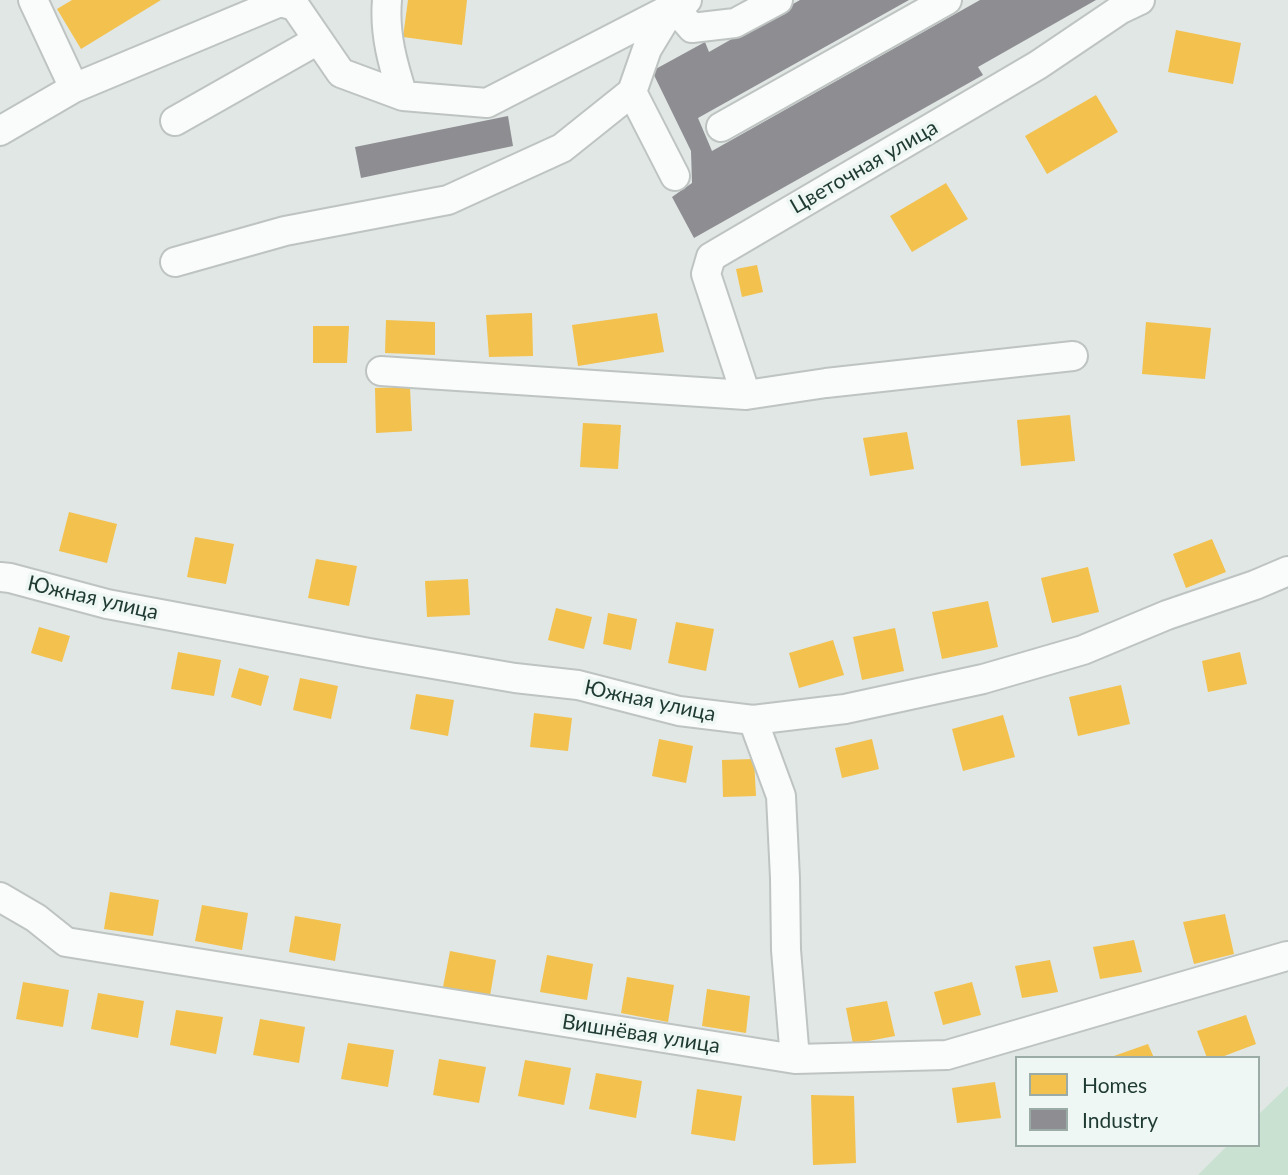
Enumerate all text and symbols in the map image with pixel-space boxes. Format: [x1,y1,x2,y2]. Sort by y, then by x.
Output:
street label: Цветочная улица [786,115,942,219]
street label: Южная улица [25,571,161,625]
street label: Южная улица [582,675,718,727]
street label: Вишнёвая улица [560,1009,722,1059]
legend [1015,1056,1260,1147]
text: Homes [1082,1072,1147,1097]
text: Industry [1082,1107,1158,1132]

